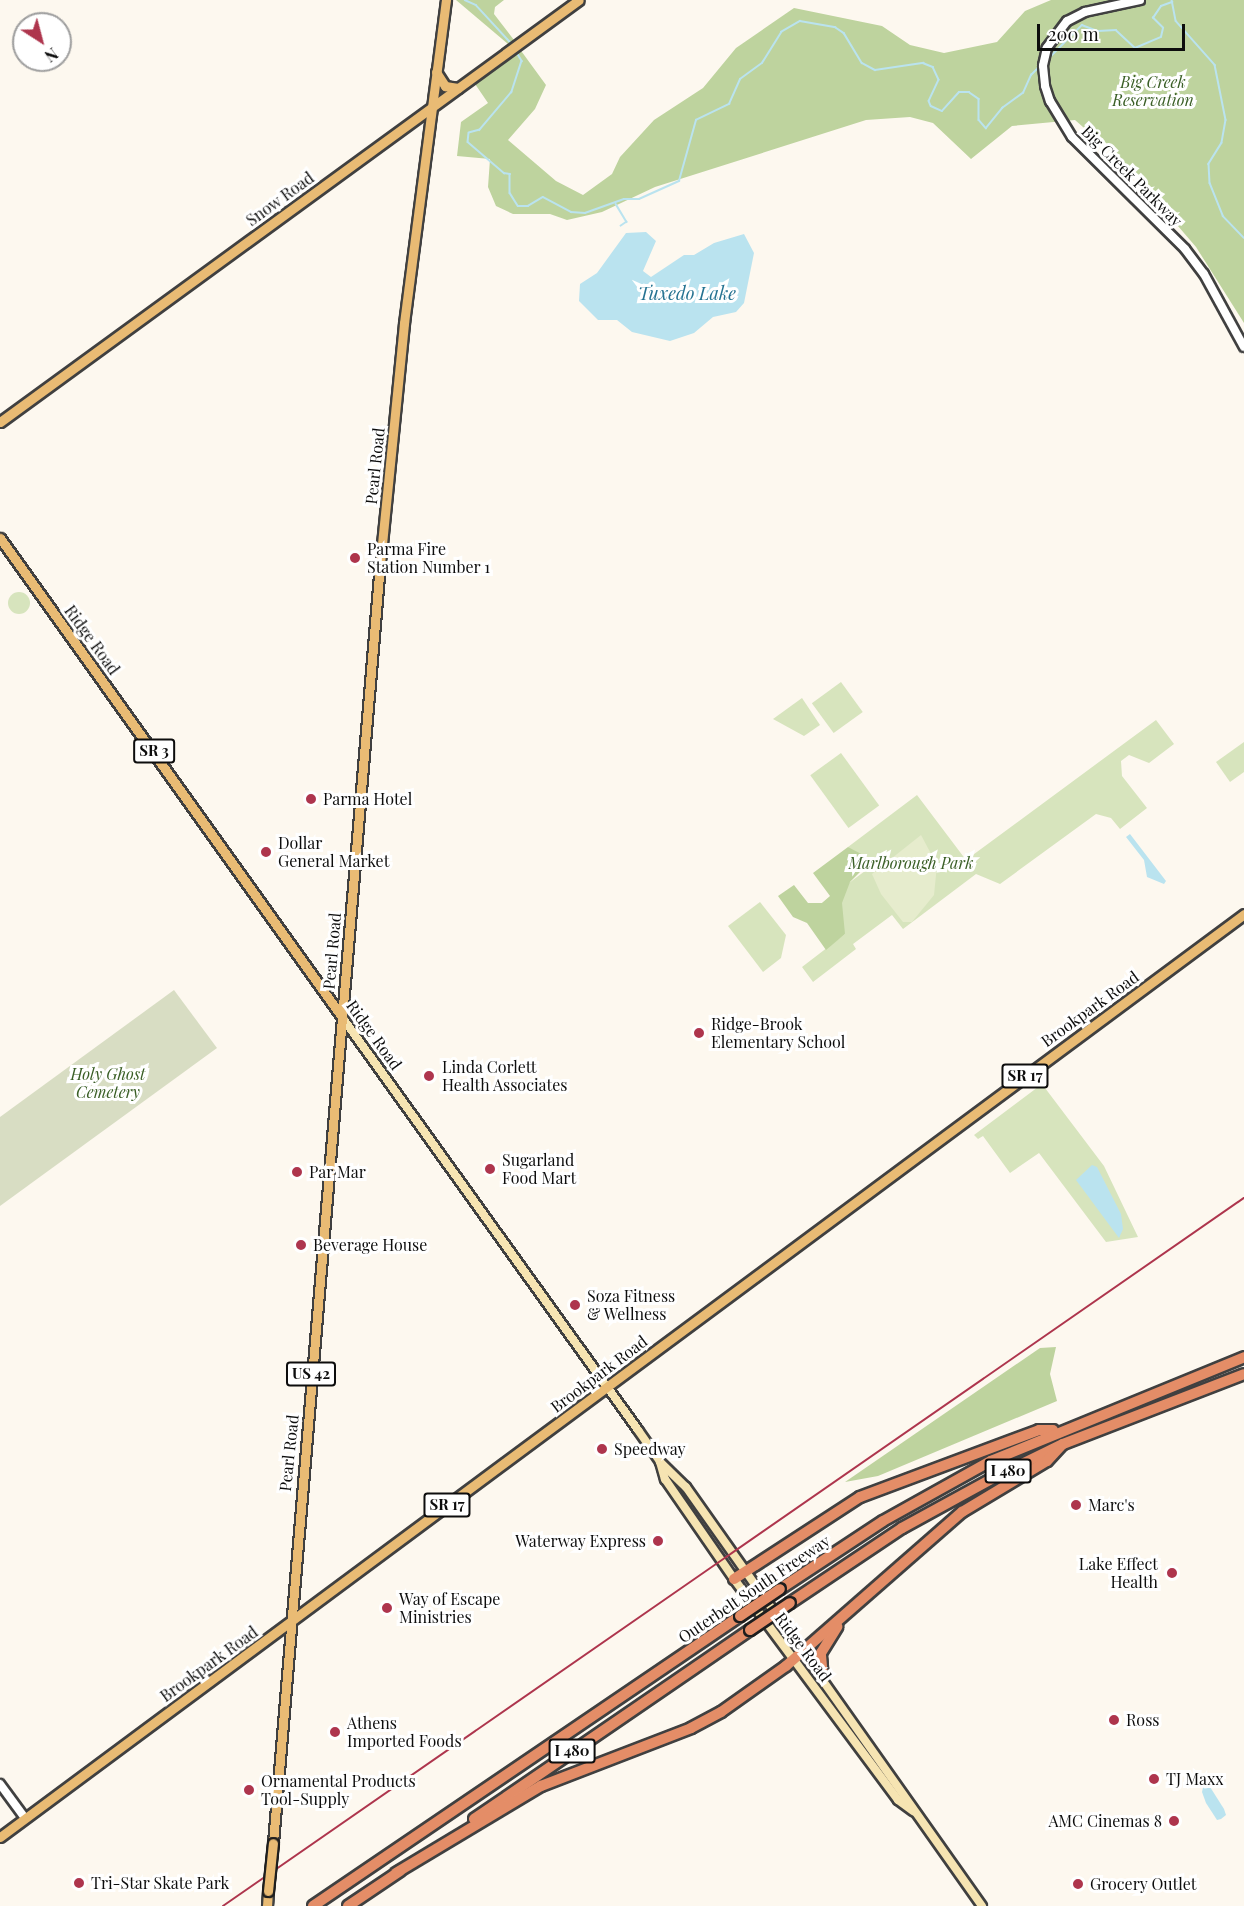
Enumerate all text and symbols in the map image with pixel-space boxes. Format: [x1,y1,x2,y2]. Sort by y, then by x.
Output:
north arrow [12,12,72,72]
scale bar [1040,12,1188,50]
text: 200 m [1048,22,1099,46]
text: N [41,43,63,67]
park label: Big Creek Reservation [1112,72,1194,110]
street label: Big Creek Parkway [1078,122,1186,230]
street label: Snow Road [242,168,318,230]
water label: Tuxedo Lake [638,282,736,304]
street label: Pearl Road [361,427,389,505]
place label: Parma Fire Station Number 1 [367,539,491,577]
marker: Parma Fire Station Number 1 [348,551,362,565]
street label: Ridge Road [60,602,124,678]
road number: SR 3 [133,739,175,763]
place label: Parma Hotel [323,789,412,809]
marker: Parma Hotel [304,792,318,806]
place label: Dollar General Market [278,833,389,871]
marker: Dollar General Market [259,845,273,859]
park label: Marlborough Park [849,853,973,873]
street label: Pearl Road [319,912,345,990]
street label: Brookpark Road [1037,967,1143,1051]
street label: Ridge Road [342,997,406,1073]
place label: Ridge-Brook Elementary School [711,1014,846,1052]
marker: Ridge-Brook Elementary School [692,1026,706,1040]
place label: Linda Corlett Health Associates [442,1057,568,1095]
park label: Holy Ghost Cemetery [71,1064,145,1102]
road number: SR 17 [1001,1064,1049,1088]
marker: Linda Corlett Health Associates [420,1067,438,1085]
place label: Sugarland Food Mart [502,1150,576,1188]
place label: Par Mar [309,1162,366,1182]
marker: Sugarland Food Mart [483,1162,497,1176]
marker: Par Mar [290,1165,304,1179]
place label: Beverage House [313,1235,427,1255]
marker: Beverage House [294,1238,308,1252]
place label: Soza Fitness & Wellness [587,1286,675,1324]
marker: Soza Fitness & Wellness [568,1298,582,1312]
street label: Brookpark Road [547,1331,651,1417]
road number: US 42 [286,1362,336,1386]
street label: Pearl Road [275,1414,303,1492]
place label: Speedway [614,1439,686,1459]
marker: Speedway [595,1442,609,1456]
road number: I 480 [984,1459,1032,1483]
road number: SR 17 [423,1493,471,1517]
place label: Marc's [1088,1495,1135,1515]
marker: Marc's [1069,1498,1083,1512]
place label: Waterway Express [515,1531,646,1551]
street label: Outerbelt South Freeway [674,1531,834,1647]
marker: Waterway Express [651,1534,665,1548]
place label: Lake Effect Health [1079,1554,1158,1592]
marker: Lake Effect Health [1163,1564,1181,1582]
place label: Way of Escape Ministries [399,1589,501,1627]
marker: Way of Escape Ministries [380,1601,394,1615]
street label: Ridge Road [771,1609,835,1685]
street label: Brookpark Road [156,1622,262,1706]
place label: Ross [1126,1710,1159,1730]
place label: Athens Imported Foods [347,1713,462,1751]
marker: Ross [1107,1713,1121,1727]
marker: Athens Imported Foods [328,1725,342,1739]
road number: I 480 [548,1739,596,1763]
place label: TJ Maxx [1166,1769,1224,1789]
place label: Ornamental Products Tool-Supply [261,1771,416,1809]
marker: TJ Maxx [1147,1772,1161,1786]
marker: Ornamental Products Tool-Supply [242,1783,256,1797]
place label: AMC Cinemas 8 [1048,1811,1162,1831]
marker: AMC Cinemas 8 [1167,1814,1181,1828]
place label: Tri-Star Skate Park [91,1873,230,1893]
place label: Grocery Outlet [1090,1874,1197,1894]
marker: Tri-Star Skate Park [72,1876,86,1890]
marker: Grocery Outlet [1071,1877,1085,1891]

